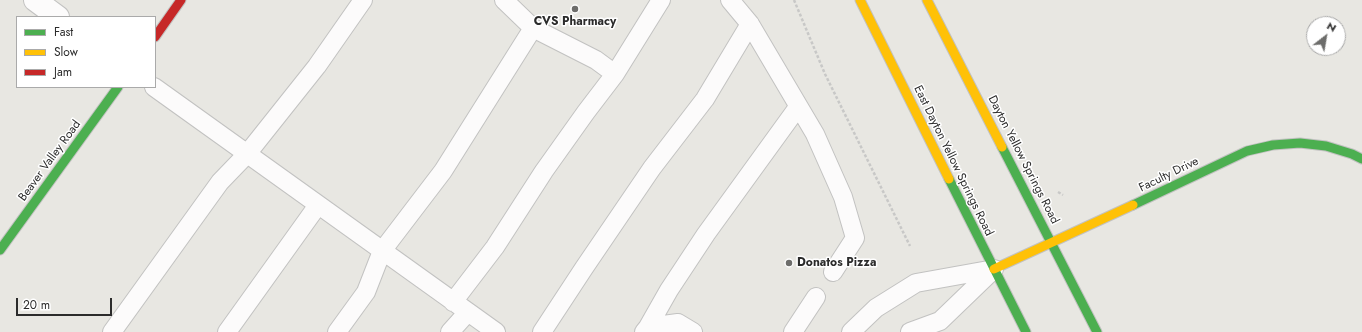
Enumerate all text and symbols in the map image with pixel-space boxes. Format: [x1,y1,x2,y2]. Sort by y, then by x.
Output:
marker: CVS Pharmacy [570,4,580,14]
place label: CVS Pharmacy [534,15,616,29]
legend [16,16,156,88]
north arrow [1306,16,1346,56]
text: N [1324,17,1340,36]
text: Fast [54,23,73,41]
text: Slow [54,43,78,61]
text: Jam [54,63,72,81]
street label: East Dayton Yellow Springs Road [910,83,996,239]
street label: Dayton Yellow Springs Road [984,93,1062,227]
street label: Beaver Valley Road [16,118,84,204]
street label: Faculty Drive [1137,154,1201,196]
place label: Donatos Pizza [797,256,876,270]
marker: Donatos Pizza [784,258,794,268]
scale bar [18,290,114,316]
text: 20 m [23,296,50,314]

